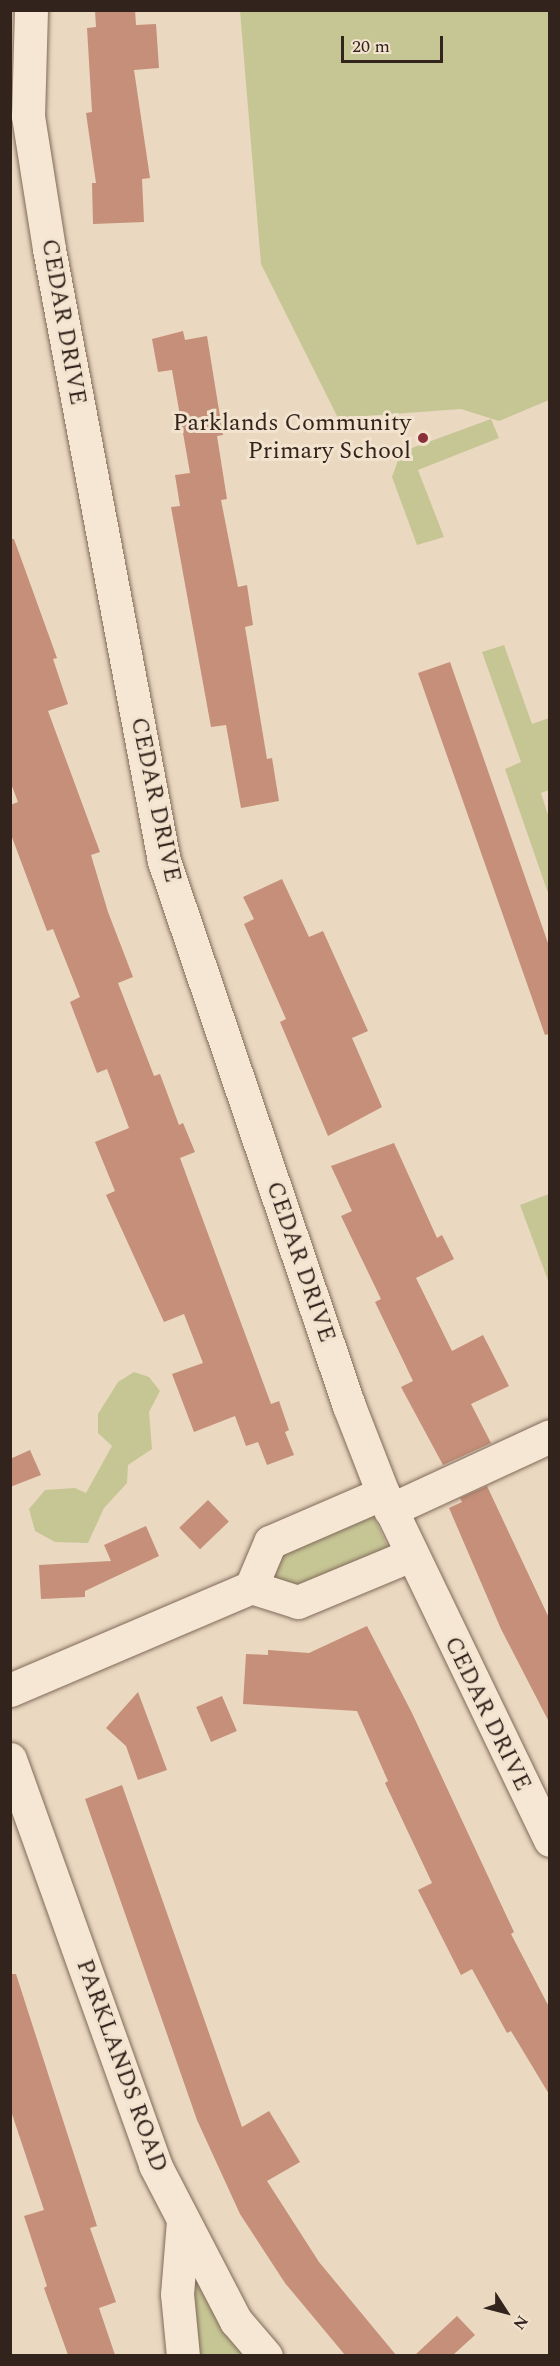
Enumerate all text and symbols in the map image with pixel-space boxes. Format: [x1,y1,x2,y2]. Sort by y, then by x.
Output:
scale bar [344,24,446,62]
text: 20 m [352,33,390,60]
street label: CEDAR DRIVE [34,237,92,407]
place label: Parklands Community Primary School [173,410,411,466]
marker: Parklands Community Primary School [416,431,430,445]
street label: CEDAR DRIVE [123,715,187,885]
street label: CEDAR DRIVE [259,1178,341,1346]
street label: CEDAR DRIVE [437,1632,537,1796]
street label: PARKLANDS ROAD [69,1956,173,2176]
north arrow [476,2282,536,2342]
text: N [507,2310,534,2335]

